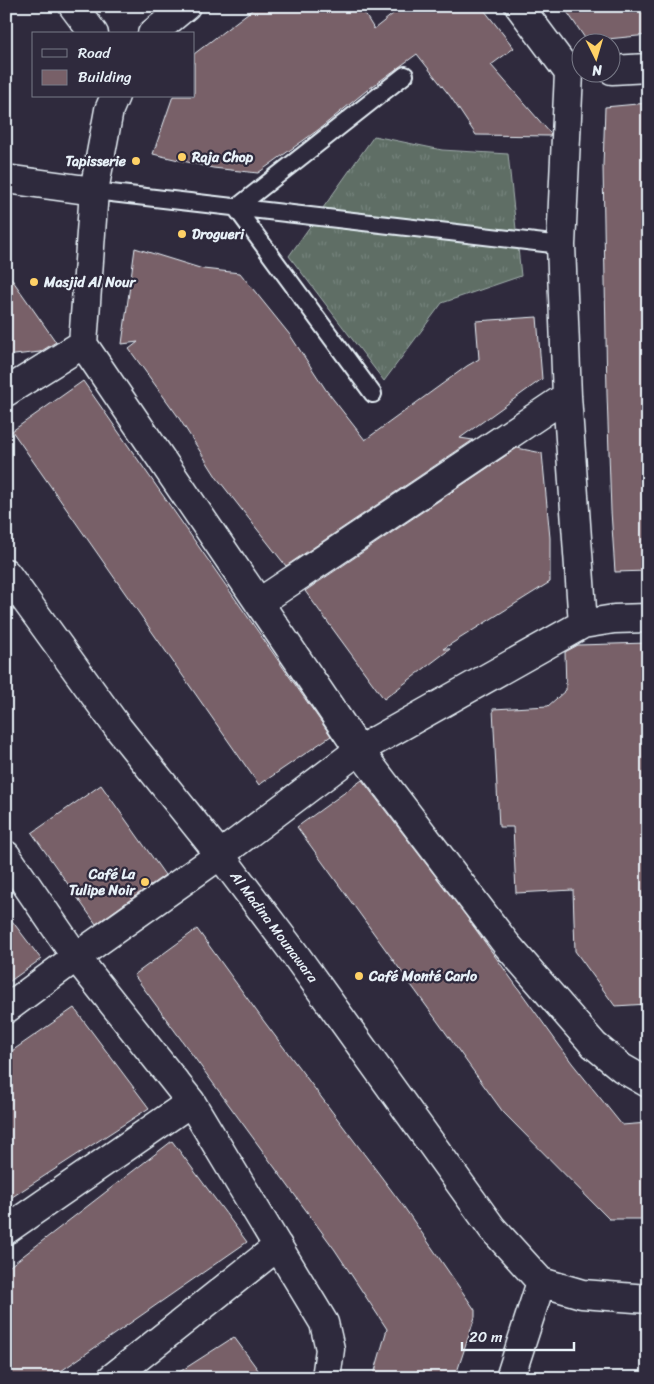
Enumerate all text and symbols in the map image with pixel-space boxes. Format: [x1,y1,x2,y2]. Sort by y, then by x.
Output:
legend [32,32,195,98]
north arrow [572,32,622,82]
text: Road [78,40,111,66]
text: N [591,57,604,83]
text: Building [78,64,132,90]
place label: Raja Chop [191,145,254,170]
place label: Tapisserie [65,149,127,174]
marker: Raja Chop [176,151,188,163]
marker: Tapisserie [130,155,142,167]
place label: Drogueri [192,222,245,247]
marker: Drogueri [176,228,188,240]
place label: Masjid Al Nour [43,270,136,295]
marker: Masjid Al Nour [28,276,40,288]
place label: Café La Tulipe Noir [69,862,136,903]
street label: Al Madina Mounawara [223,865,325,989]
marker: Café La Tulipe Noir [139,876,151,888]
place label: Café Monté Carlo [368,964,478,989]
marker: Café Monté Carlo [353,970,365,982]
scale bar [462,1319,574,1351]
text: 20 m [469,1324,503,1350]

